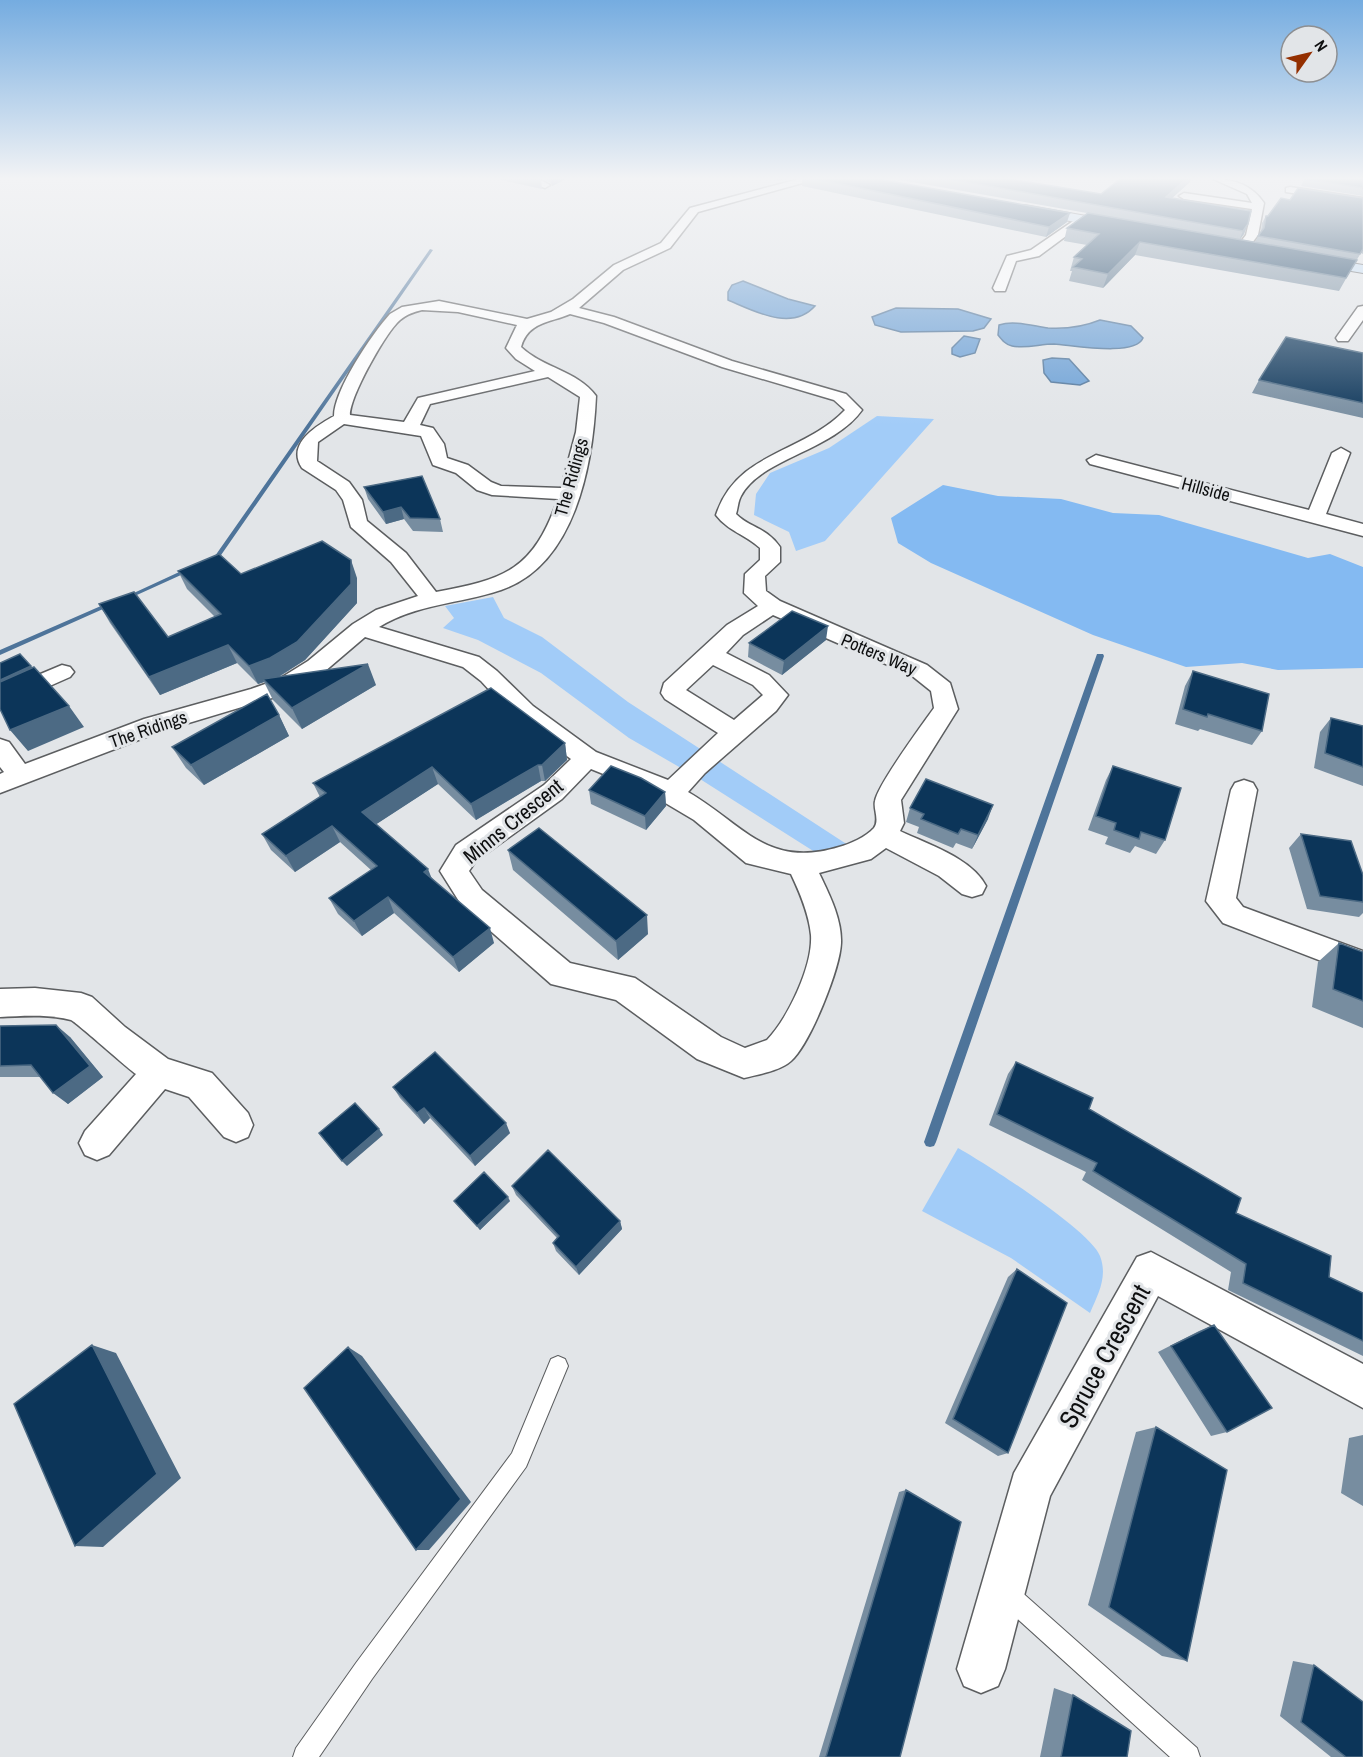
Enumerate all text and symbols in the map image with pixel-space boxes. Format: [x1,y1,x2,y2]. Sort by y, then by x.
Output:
north arrow [1279,24,1339,84]
text: N [1310,36,1333,56]
street label: The Ridings [548,435,594,519]
street label: Hillside [1179,471,1233,507]
street label: Potters Way [837,627,921,681]
street label: The Ridings [106,704,190,754]
street label: Minns Crescent [457,772,569,870]
street label: Spruce Crescent [1050,1278,1158,1434]

